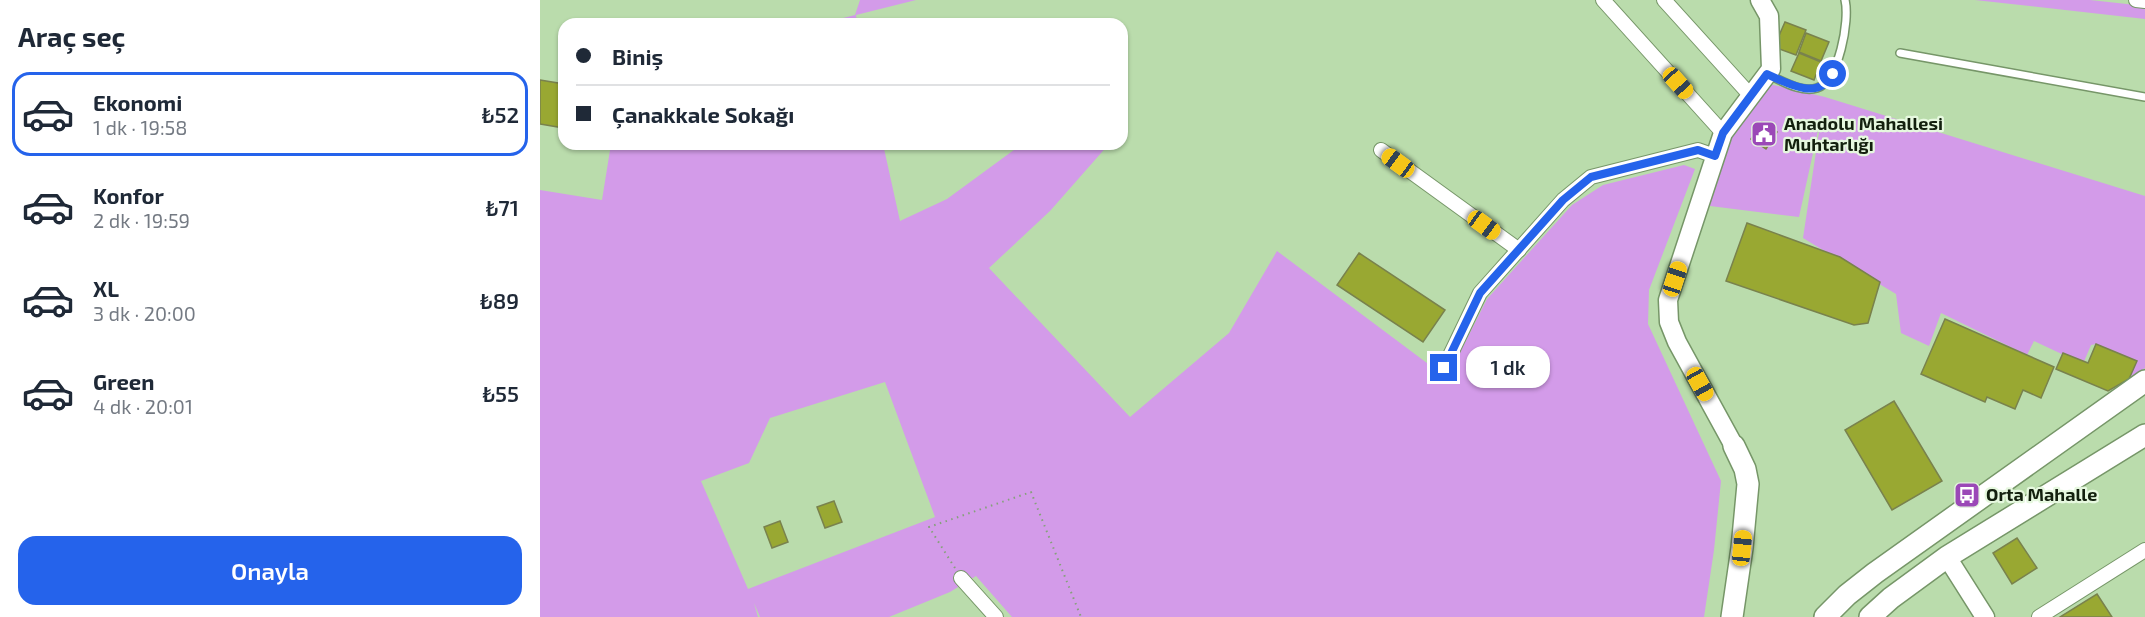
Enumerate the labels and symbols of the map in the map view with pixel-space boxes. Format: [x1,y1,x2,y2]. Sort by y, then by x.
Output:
route start [1819,60,1846,87]
car [1659,64,1697,102]
place label: Anadolu Mahallesi Muhtarlığı [1784,112,1943,155]
public building icon: Anadolu Mahallesi Muhtarlığı [1749,119,1779,149]
car [1378,145,1418,181]
car [1464,207,1504,243]
car [1661,259,1689,299]
callout: 1 dk [1465,347,1549,389]
route end [1430,354,1457,381]
car [1683,364,1717,404]
bus stop icon: Orta Mahalle [1952,480,1982,510]
place label: Orta Mahalle [1986,483,2097,505]
car [1731,529,1753,567]

